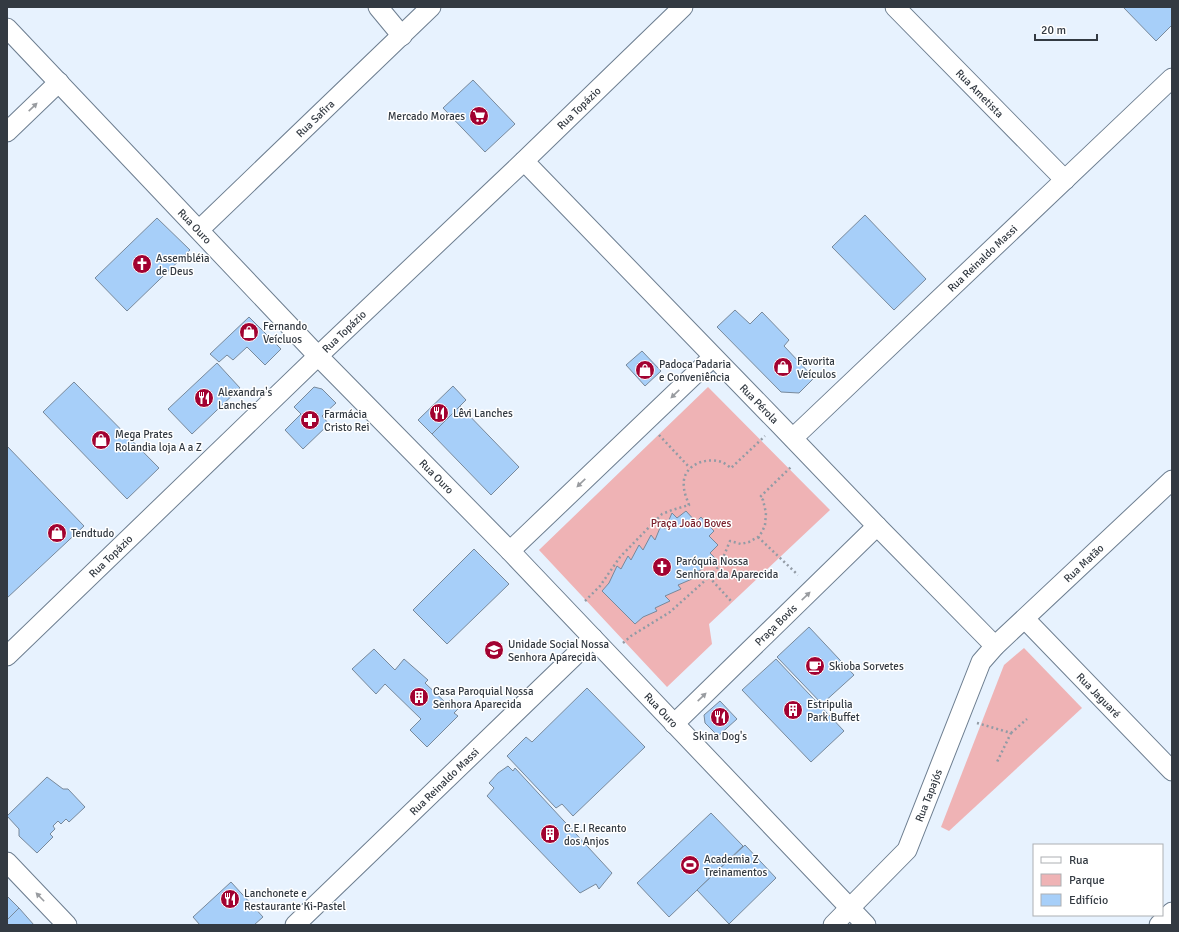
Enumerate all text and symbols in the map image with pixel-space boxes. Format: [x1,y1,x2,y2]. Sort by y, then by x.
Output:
scale bar [1035,16,1097,42]
text: 20 m [1041,23,1066,38]
street label: Rua Ametista [953,67,1006,121]
street label: Rua Topázio [555,84,604,132]
street label: Rua Safira [294,97,338,140]
one-way arrow [28,102,38,112]
supermarket icon: Mercado Moraes [468,105,490,127]
place label: Mercado Moraes [388,110,465,123]
street label: Rua Ouro [175,206,214,247]
street label: Rua Reinaldo Massi [945,222,1020,295]
place label: Assembléia de Deus [156,252,210,278]
church icon: Assembléia de Deus [131,253,153,275]
street label: Rua Topázio [320,308,369,356]
place label: Fernando Veícluos [263,320,307,346]
shop icon: Fernando Veícluos [238,321,260,343]
place label: Favorita Veículos [797,355,836,381]
shop icon: Favorita Veículos [772,356,794,378]
place label: Padoca Padaria e Conveniência [659,358,731,384]
shop icon: Padoca Padaria e Conveniência [634,359,656,381]
street label: Rua Pérola [737,381,781,427]
place label: Alexandra's Lanches [218,386,272,412]
restaurant icon: Alexandra's Lanches [193,387,215,409]
one-way arrow [670,389,680,399]
restaurant icon: Lêvi Lanches [428,402,450,424]
place label: Lêvi Lanches [453,407,513,420]
place label: Farmácia Cristo Rei [324,408,370,434]
pharmacy icon: Farmácia Cristo Rei [299,409,321,431]
place label: Mega Prates Rolandia loja A a Z [115,428,202,454]
shop icon: Mega Prates Rolandia loja A a Z [90,429,112,451]
street label: Rua Ouro [416,457,456,497]
one-way arrow [576,479,586,488]
park label: Praça João Boves [651,517,731,530]
shop icon: Tendtudo [46,522,68,544]
place label: Tendtudo [71,527,115,540]
street label: Rua Topázio [86,532,136,580]
street label: Rua Matão [1061,541,1107,585]
place label: Paróquia Nossa Senhora da Aparecida [676,555,779,581]
church icon: Paróquia Nossa Senhora da Aparecida [651,556,673,578]
one-way arrow [801,592,811,601]
street label: Praça Bovis [752,602,800,649]
place label: Unidade Social Nossa Senhora Aparecida [508,638,610,664]
school or university icon: Unidade Social Nossa Senhora Aparecida [483,639,505,661]
cafe icon: Skioba Sorvetes [804,655,826,677]
place label: Skioba Sorvetes [829,660,904,673]
street label: Rua Jaguaré [1074,670,1123,721]
place label: Casa Paroquial Nossa Senhora Aparecida [433,685,534,711]
building icon: Casa Paroquial Nossa Senhora Aparecida [408,686,430,708]
street label: Rua Ouro [641,690,681,731]
one-way arrow [697,692,707,701]
place label: Estripulia Park Buffet [807,698,860,724]
building icon: Estripulia Park Buffet [782,699,804,721]
restaurant icon: Skina Dog's [709,706,731,728]
place label: Skina Dog's [693,730,747,743]
street label: Rua Reinaldo Massi [407,745,482,818]
street label: Rua Tapajós [913,767,945,824]
place label: C.E.I Recanto dos Anjos [564,822,627,848]
building icon: C.E.I Recanto dos Anjos [539,823,561,845]
legend [1033,844,1163,916]
place label: Academia Z Treinamentos [704,853,768,879]
text: Rua [1069,853,1089,868]
sports icon: Academia Z Treinamentos [679,854,701,876]
text: Parque [1069,873,1105,888]
place label: Lanchonete e Restaurante Ki-Pastel [244,887,346,913]
restaurant icon: Lanchonete e Restaurante Ki-Pastel [219,888,241,910]
one-way arrow [36,892,45,902]
text: Edifício [1069,893,1108,908]

